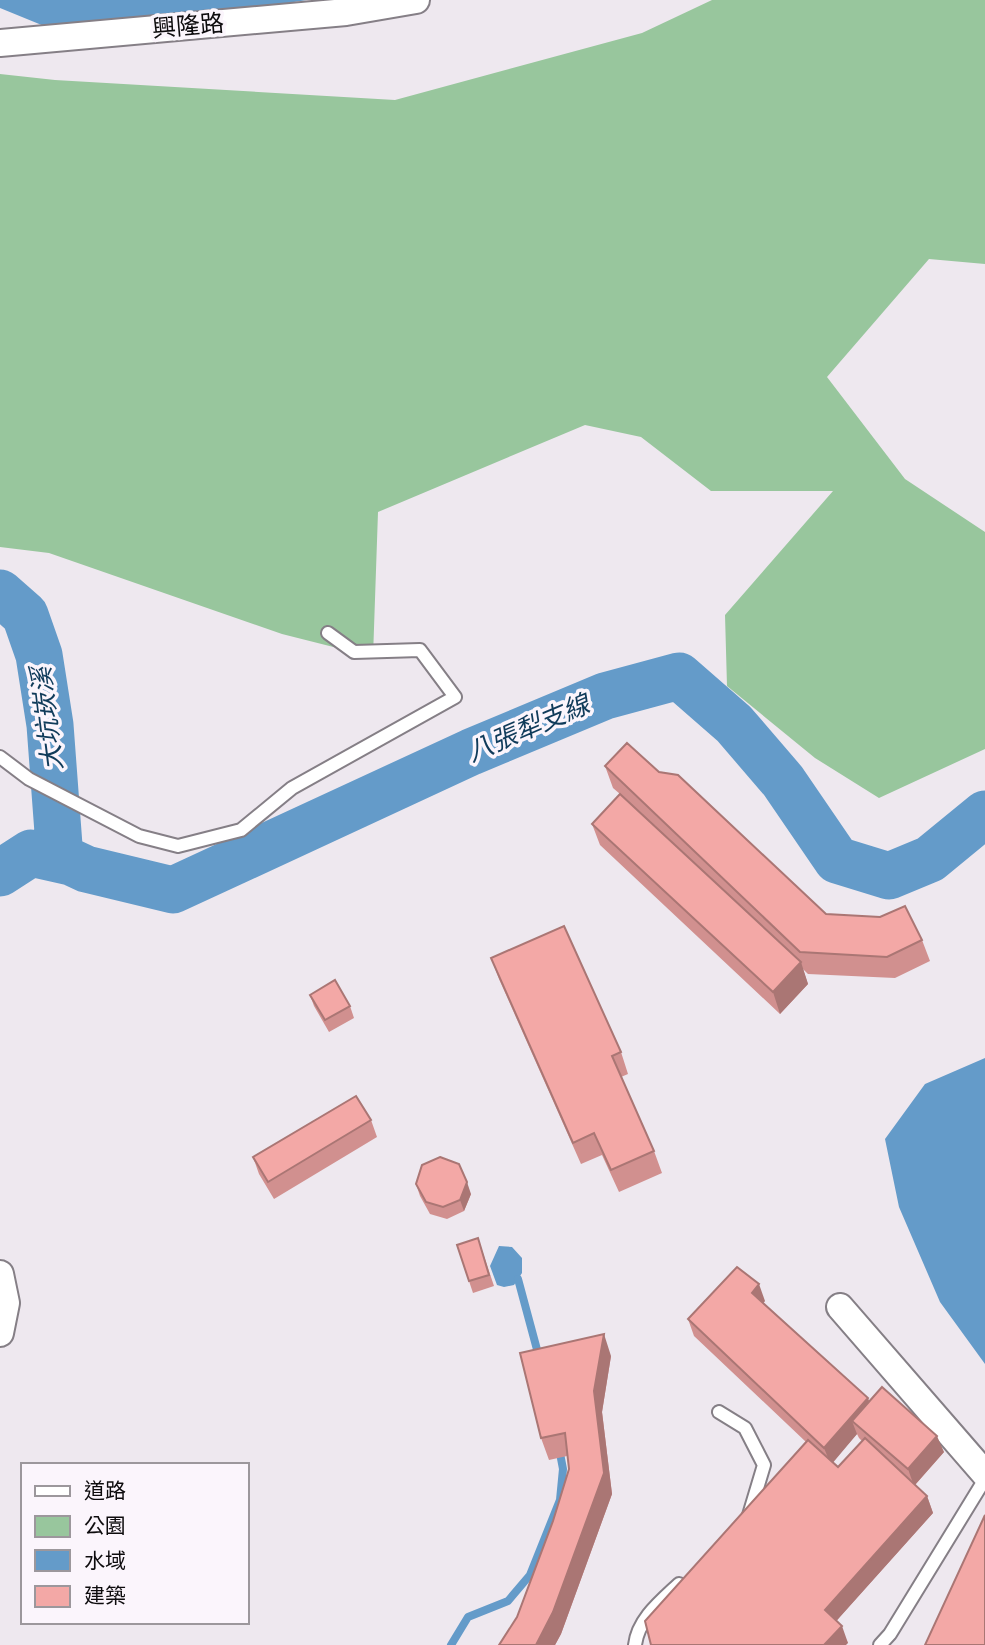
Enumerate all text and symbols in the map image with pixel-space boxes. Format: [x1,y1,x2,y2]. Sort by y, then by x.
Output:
street label: 興隆路 [151,7,225,45]
water label: 大坑崁溪 [23,661,71,773]
water label: 八張犁支線 [462,686,598,770]
legend [21,1463,248,1624]
text: 道路 [84,1477,126,1505]
text: 公園 [84,1512,126,1540]
text: 水域 [84,1547,126,1575]
text: 建築 [84,1582,126,1610]

